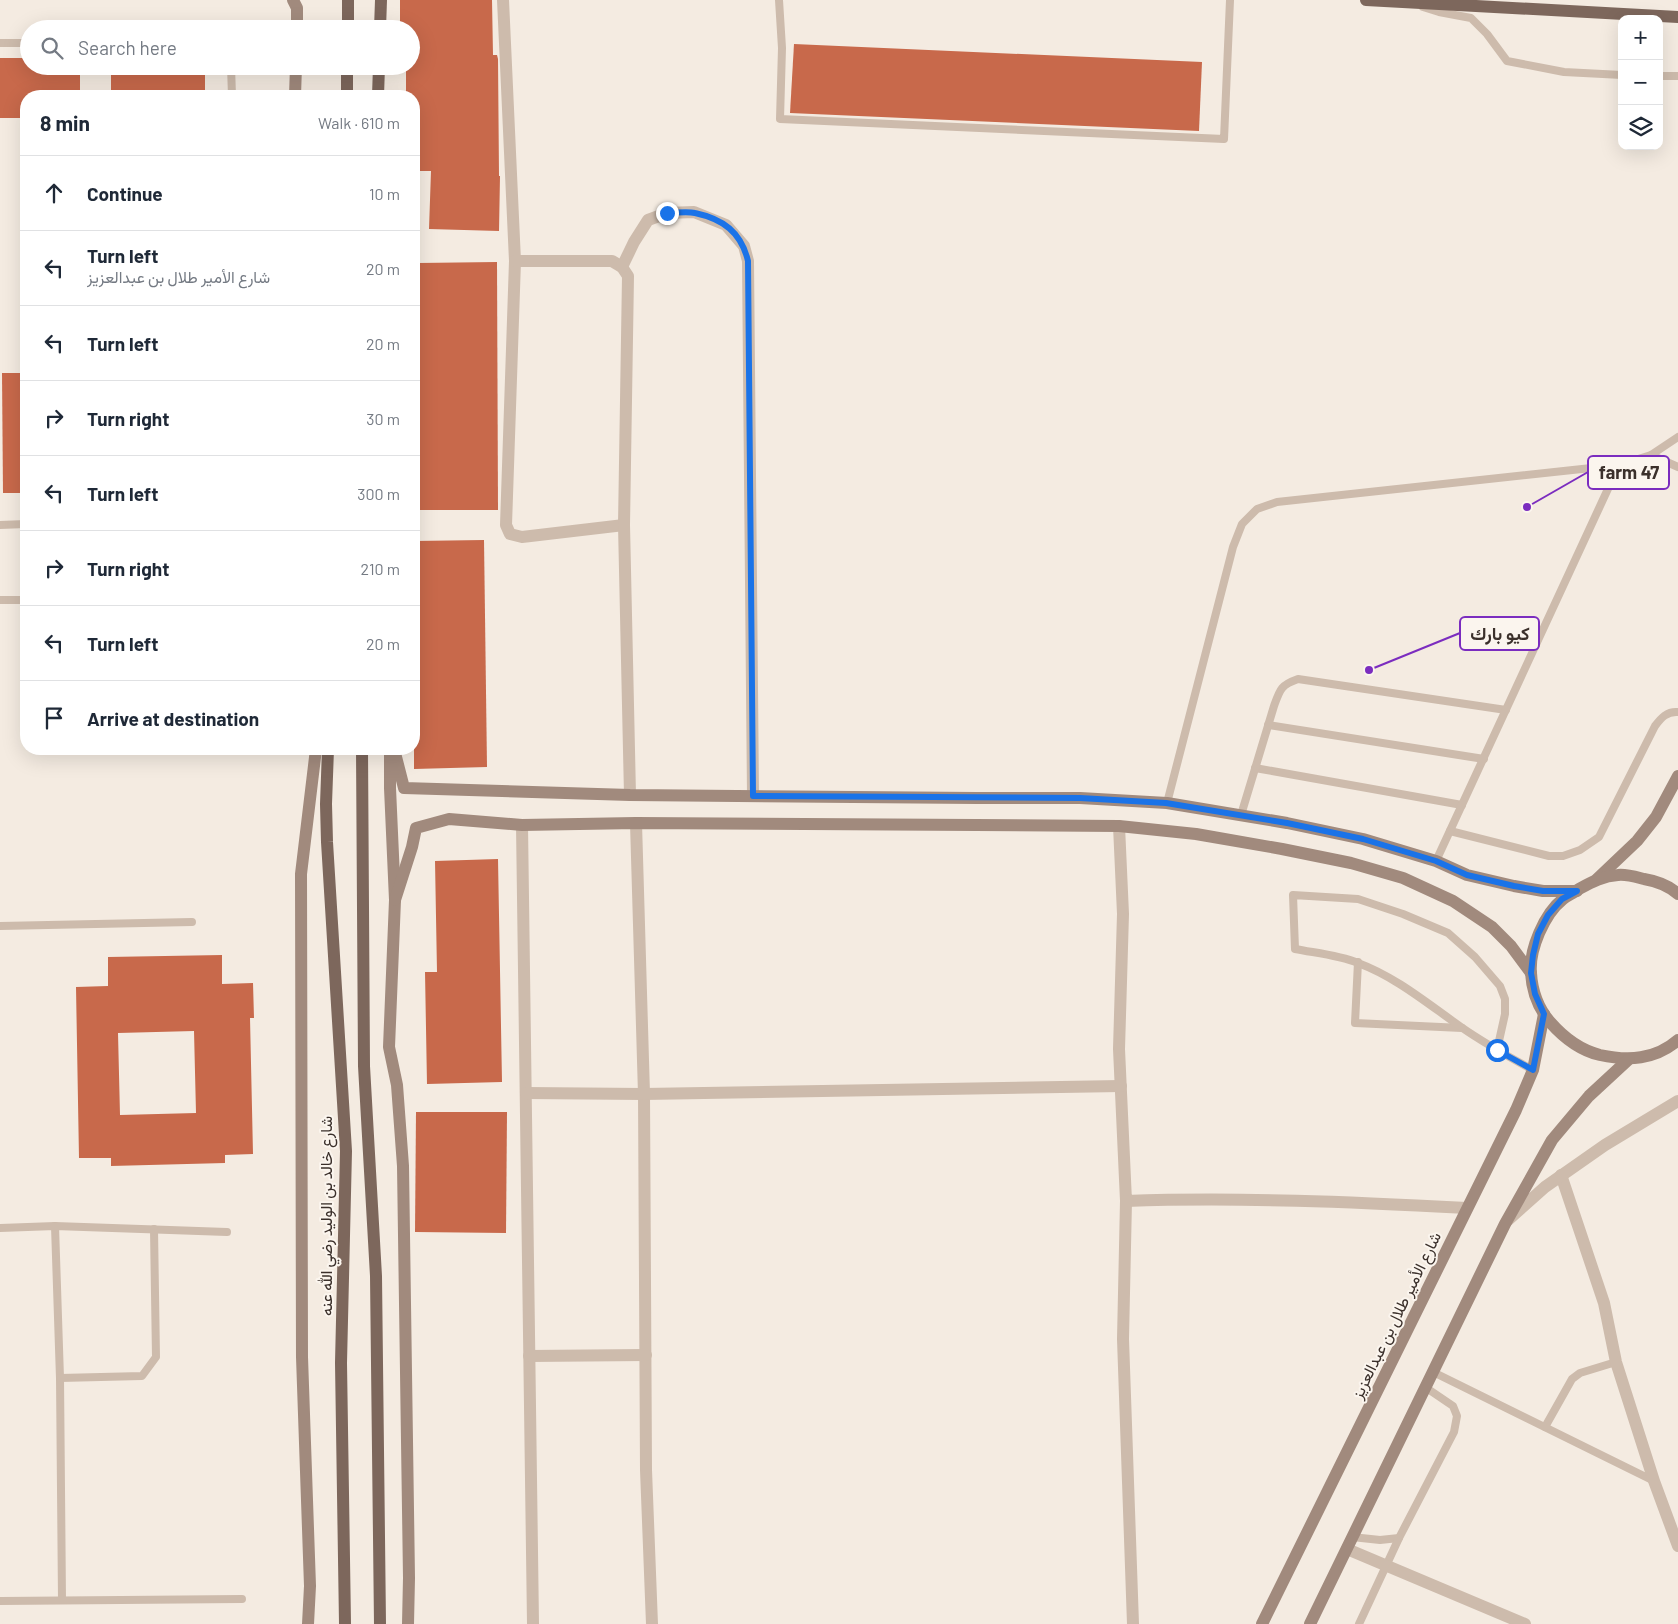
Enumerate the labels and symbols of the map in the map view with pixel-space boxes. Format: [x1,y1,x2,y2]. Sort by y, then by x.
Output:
route end [656,202,679,225]
callout: farm 47 [1588,456,1669,489]
text: farm 47 [1599,461,1659,483]
callout: كيو بارك [1460,617,1539,650]
text: كيو بارك [1470,622,1530,645]
route start [1486,1039,1509,1062]
street label: شارع خالد بن الوليد رضي الله عنه [316,1116,340,1316]
street label: شارع الأمير طلال بن عبدالعزيز [1346,1228,1447,1403]

